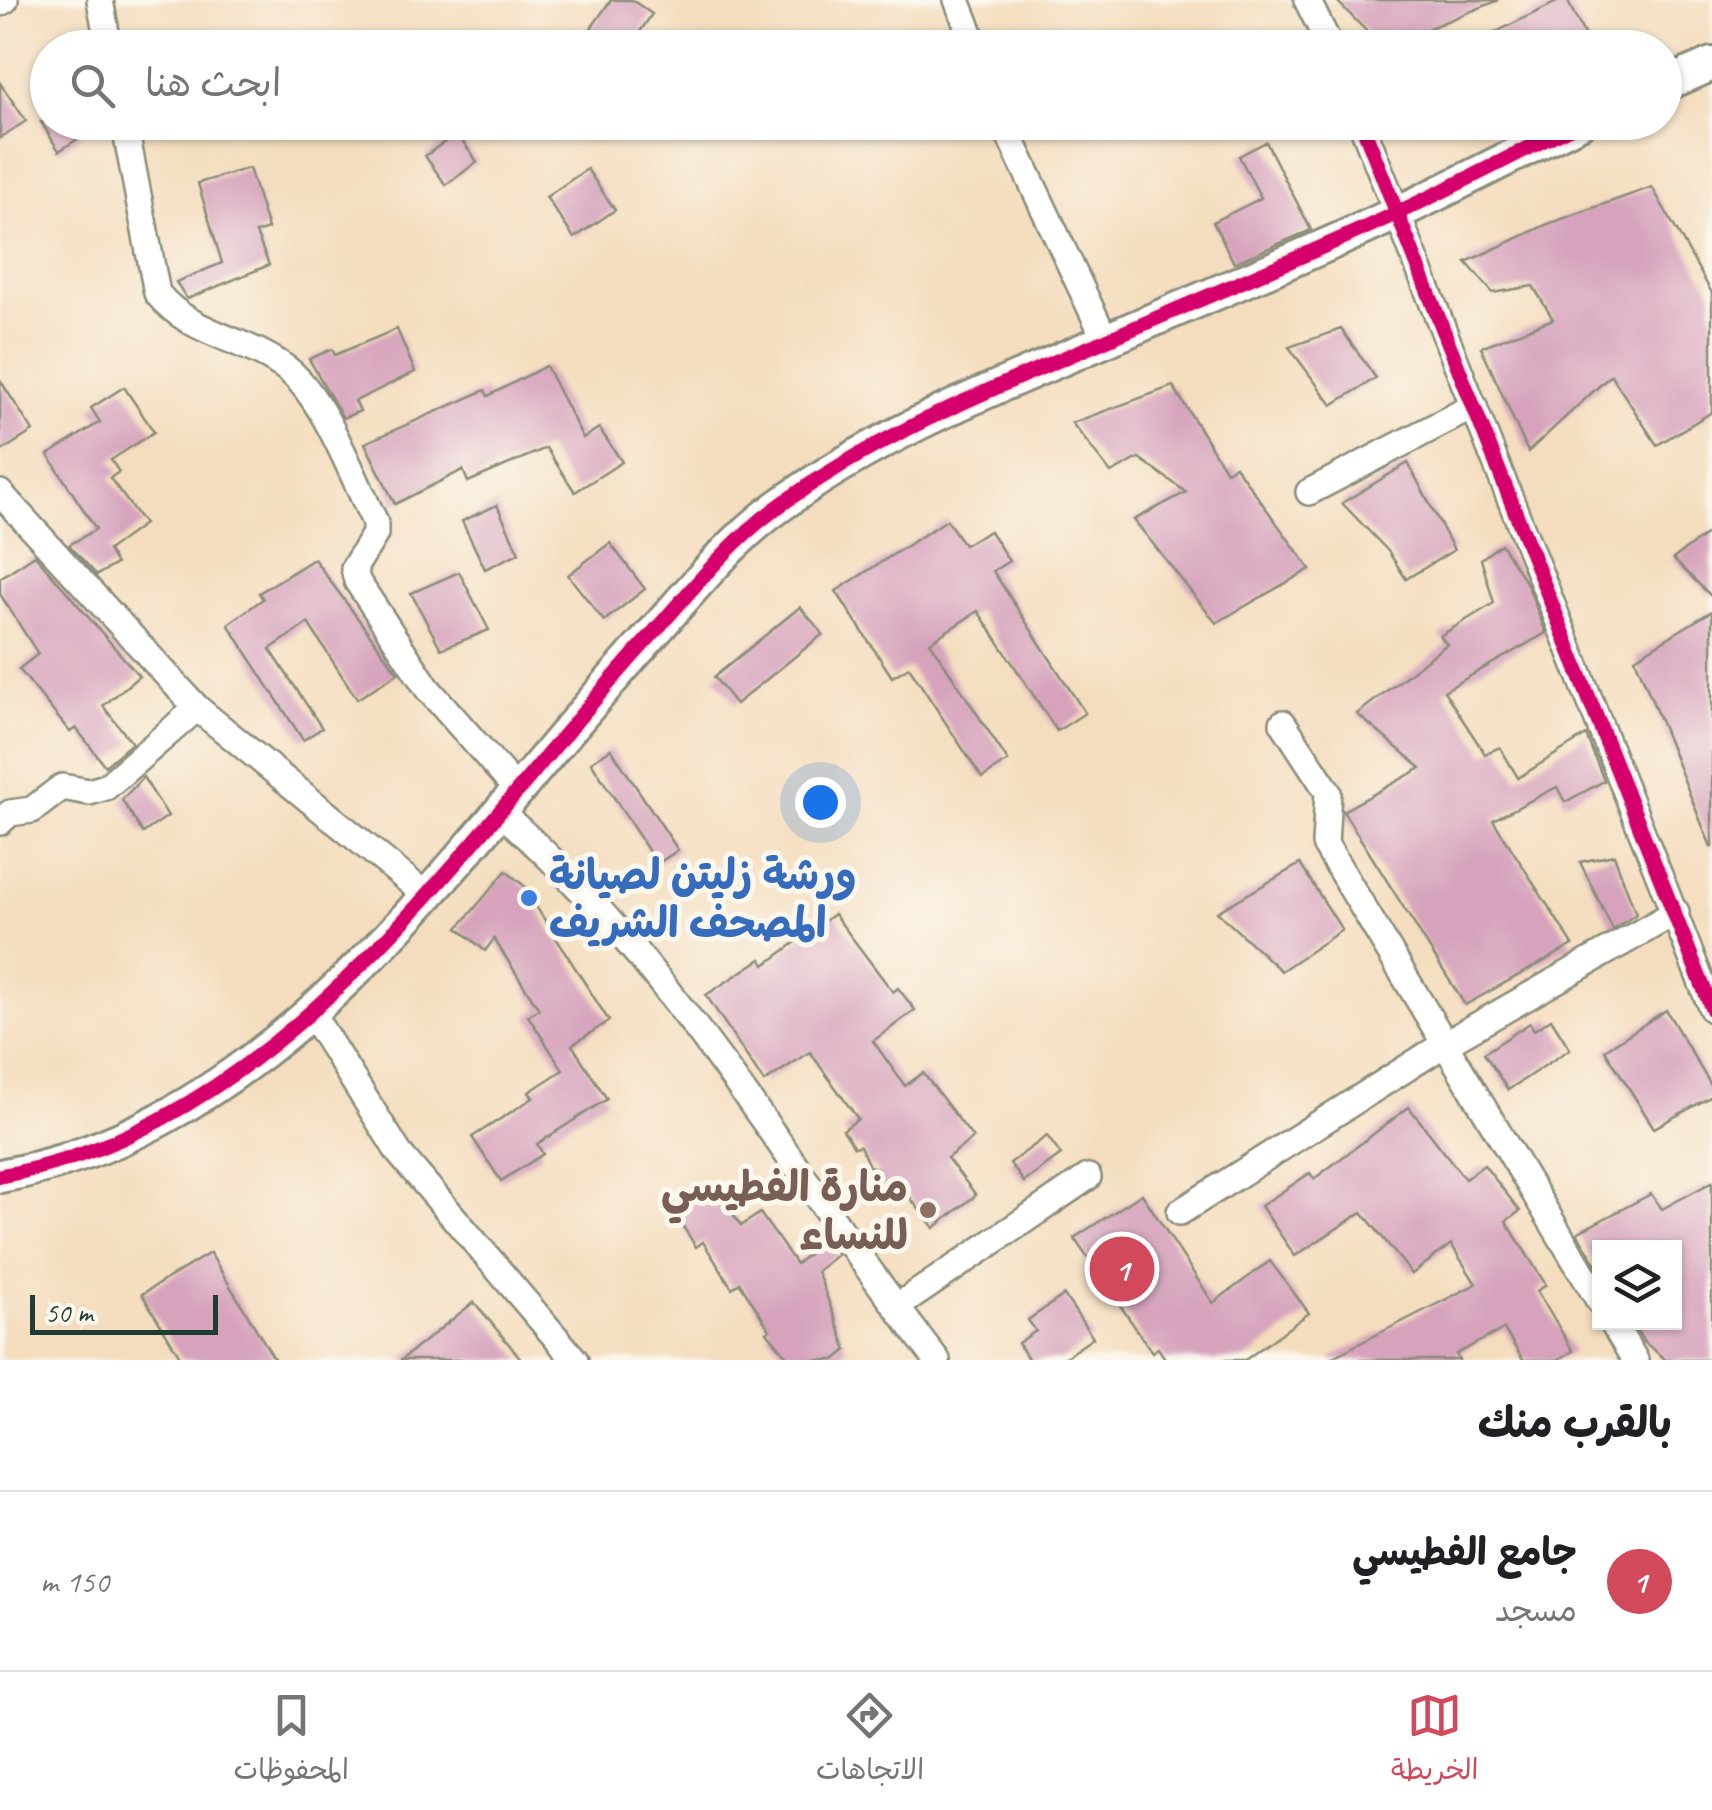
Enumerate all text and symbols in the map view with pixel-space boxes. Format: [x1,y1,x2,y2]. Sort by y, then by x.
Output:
search box [30,30,1682,140]
icon: search [65,58,120,113]
text: ابحث هنا [145,60,281,107]
your location [795,777,846,828]
place label: ورشة زليتن لصيانة المصحف الشريف [549,849,857,950]
marker: ورشة زليتن لصيانة المصحف الشريف [518,887,540,909]
place label: منارة الفطيسي للنساء [661,1161,908,1262]
marker: منارة الفطيسي للنساء [917,1199,939,1221]
pin: 1 [1090,1232,1154,1306]
map controls [1592,1240,1682,1330]
button: layers [1592,1240,1682,1330]
scale bar [30,1290,218,1334]
text: 50 m [45,1295,93,1330]
text: بالقرب منك [1478,1397,1672,1450]
text: جامع الفطيسي [1352,1529,1577,1576]
text: 150 m [40,1561,109,1602]
text: 1 [1632,1561,1647,1602]
text: مسجد [1495,1590,1577,1631]
tab: المحفوظات [234,1688,349,1794]
tab: الاتجاهات [816,1688,924,1794]
tab: الخريطة [1391,1688,1478,1794]

